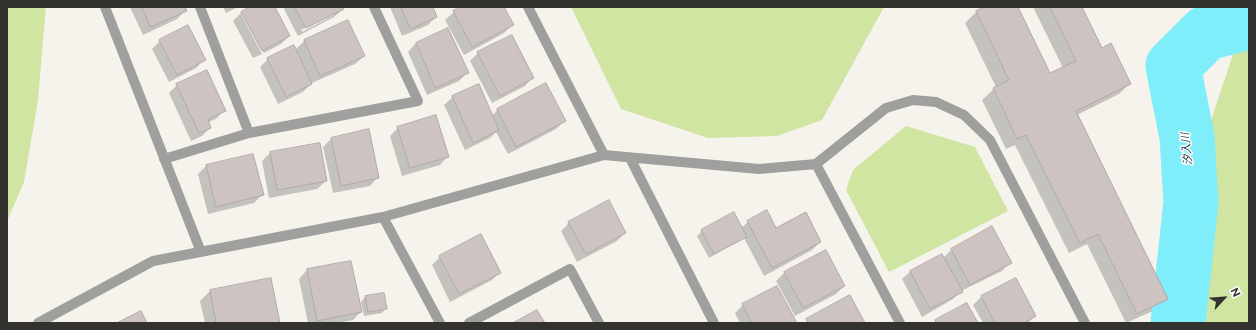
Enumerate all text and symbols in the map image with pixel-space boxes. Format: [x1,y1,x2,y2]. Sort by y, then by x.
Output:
water label: 汐入川 [1179,132,1195,166]
north arrow [1204,278,1244,318]
text: N [1228,286,1243,299]

